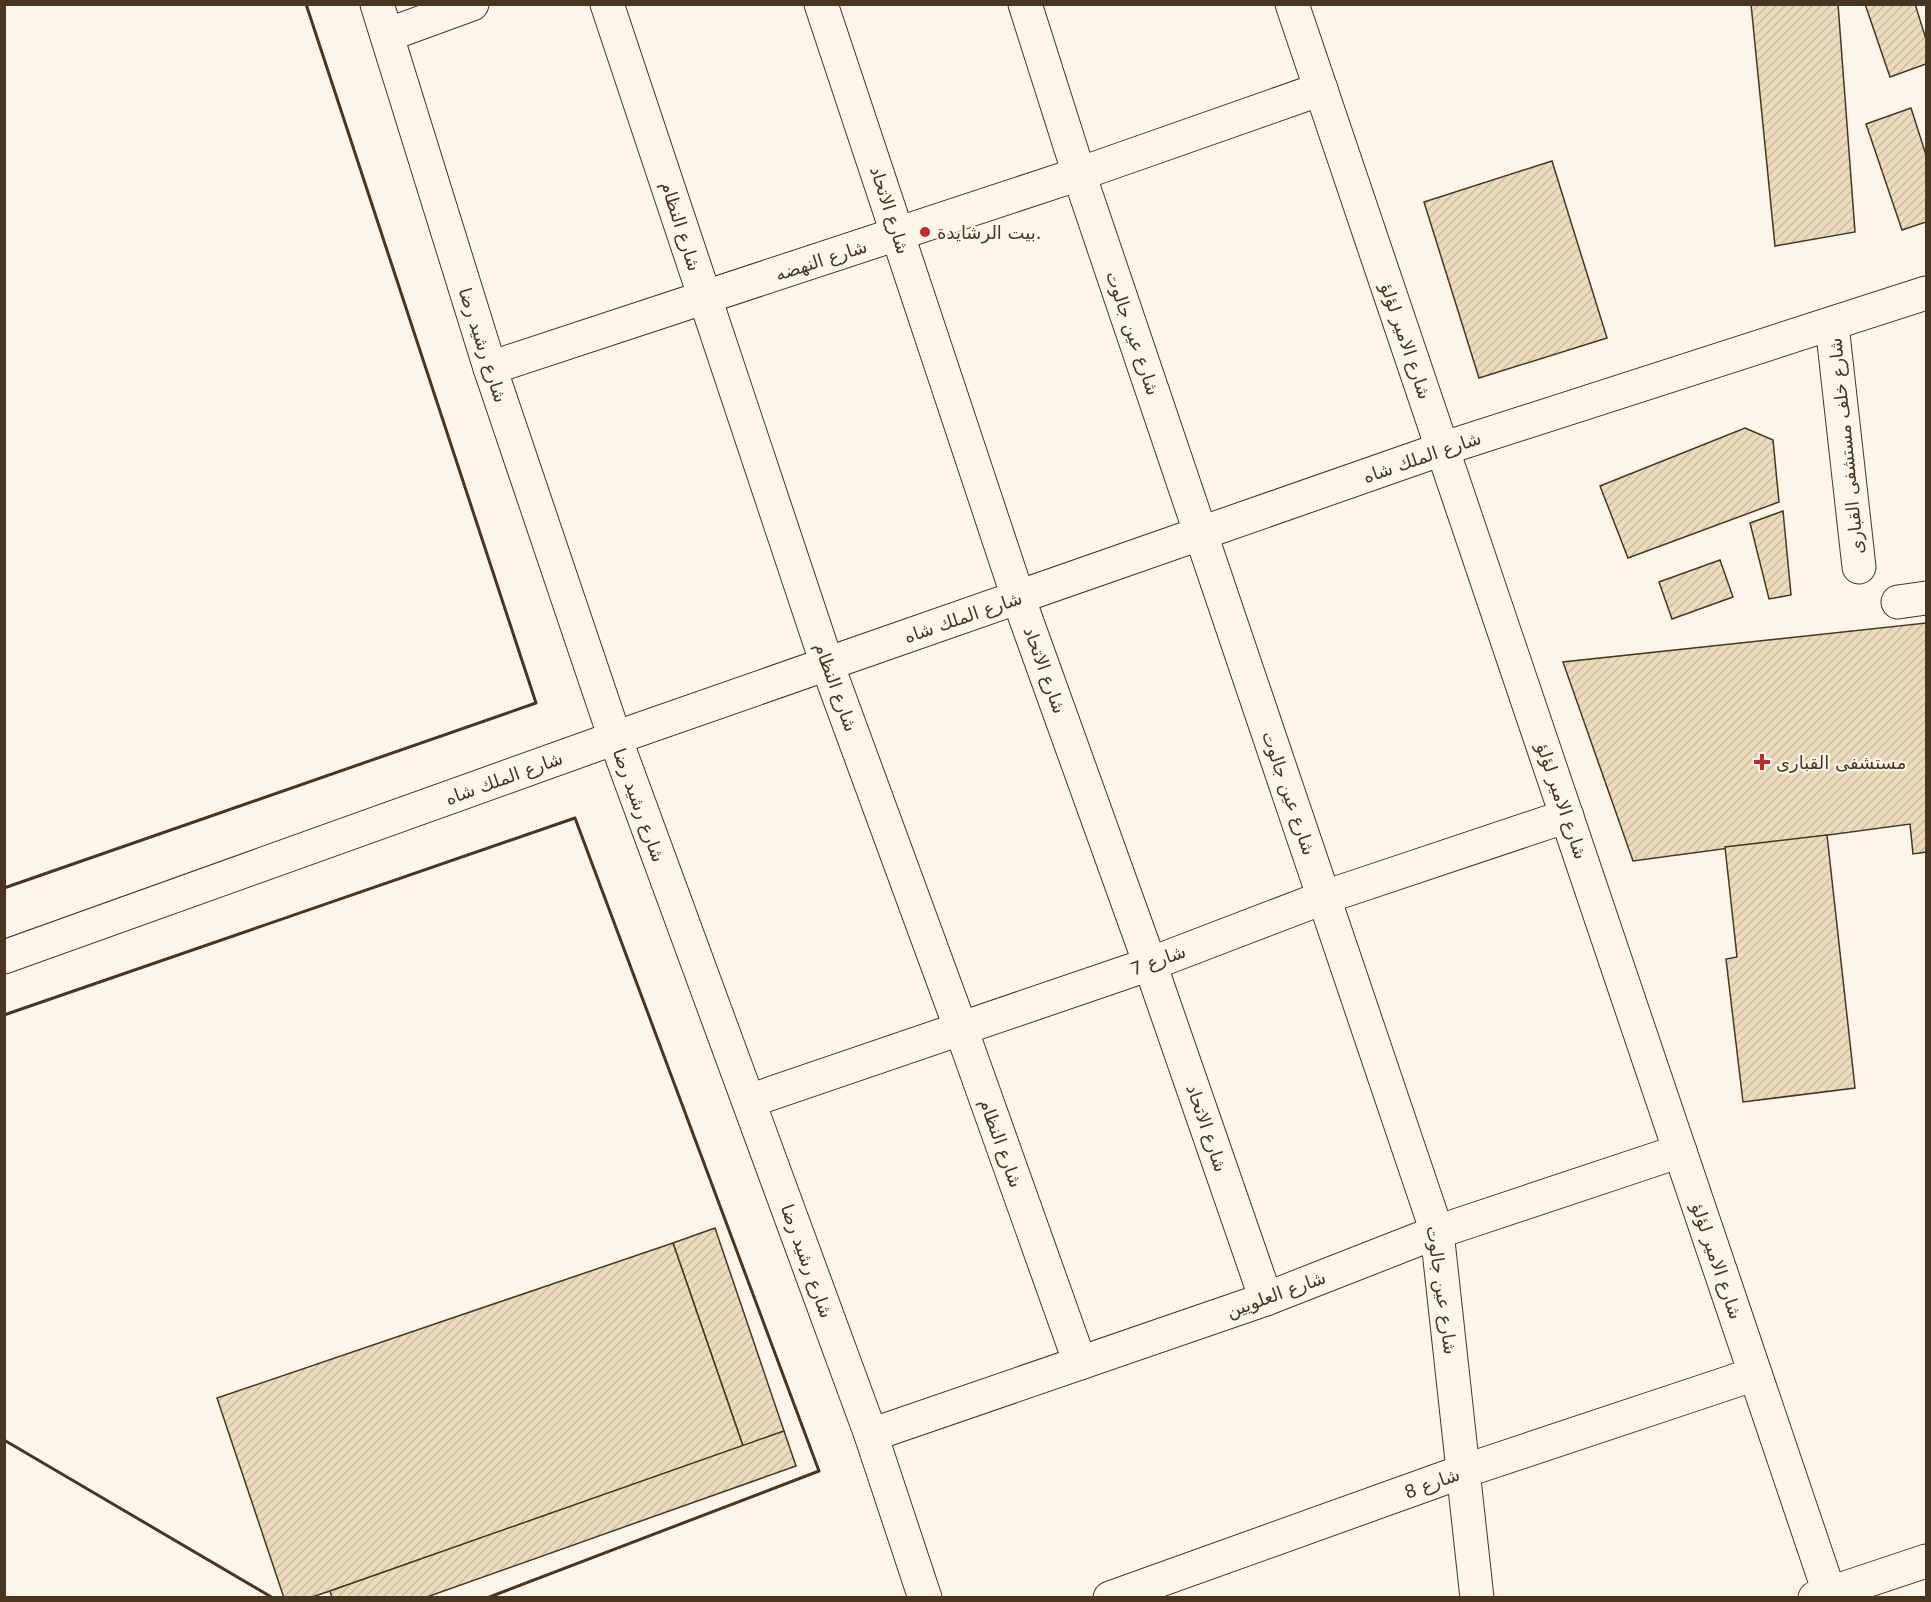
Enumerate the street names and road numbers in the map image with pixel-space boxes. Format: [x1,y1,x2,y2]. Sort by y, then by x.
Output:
street label: شارع الاتحاد [865,163,914,257]
street label: شارع النظام [656,179,705,274]
street label: شارع النهضه [772,235,870,286]
street label: شارع عين جالوت [1101,268,1164,398]
street label: شارع الامير لؤلؤ [1375,279,1436,402]
street label: شارع رشيد رضا [454,285,511,405]
street label: شارع خلف مستشفى القبارى [1824,337,1869,555]
street label: شارع الملك شاه [1360,427,1484,488]
street label: شارع الملك شاه [901,587,1025,648]
street label: شارع الاتحاد [1019,624,1070,717]
street label: شارع النظام [809,640,862,735]
street label: شارع عين جالوت [1257,728,1320,858]
street label: شارع الامير لؤلؤ [1531,739,1592,862]
street label: شارع رشيد رضا [608,745,669,865]
street label: شارع الملك شاه [442,747,566,810]
street label: شارع 7 [1128,940,1189,981]
street label: شارع الاتحاد [1181,1082,1232,1175]
street label: شارع النظام [974,1096,1027,1191]
street label: شارع الامير لؤلؤ [1686,1199,1747,1322]
street label: شارع رشيد رضا [776,1201,837,1321]
street label: شارع عين جالوت [1422,1224,1461,1356]
street label: شارع العلويين [1223,1266,1329,1323]
street label: شارع 8 [1402,1463,1463,1504]

